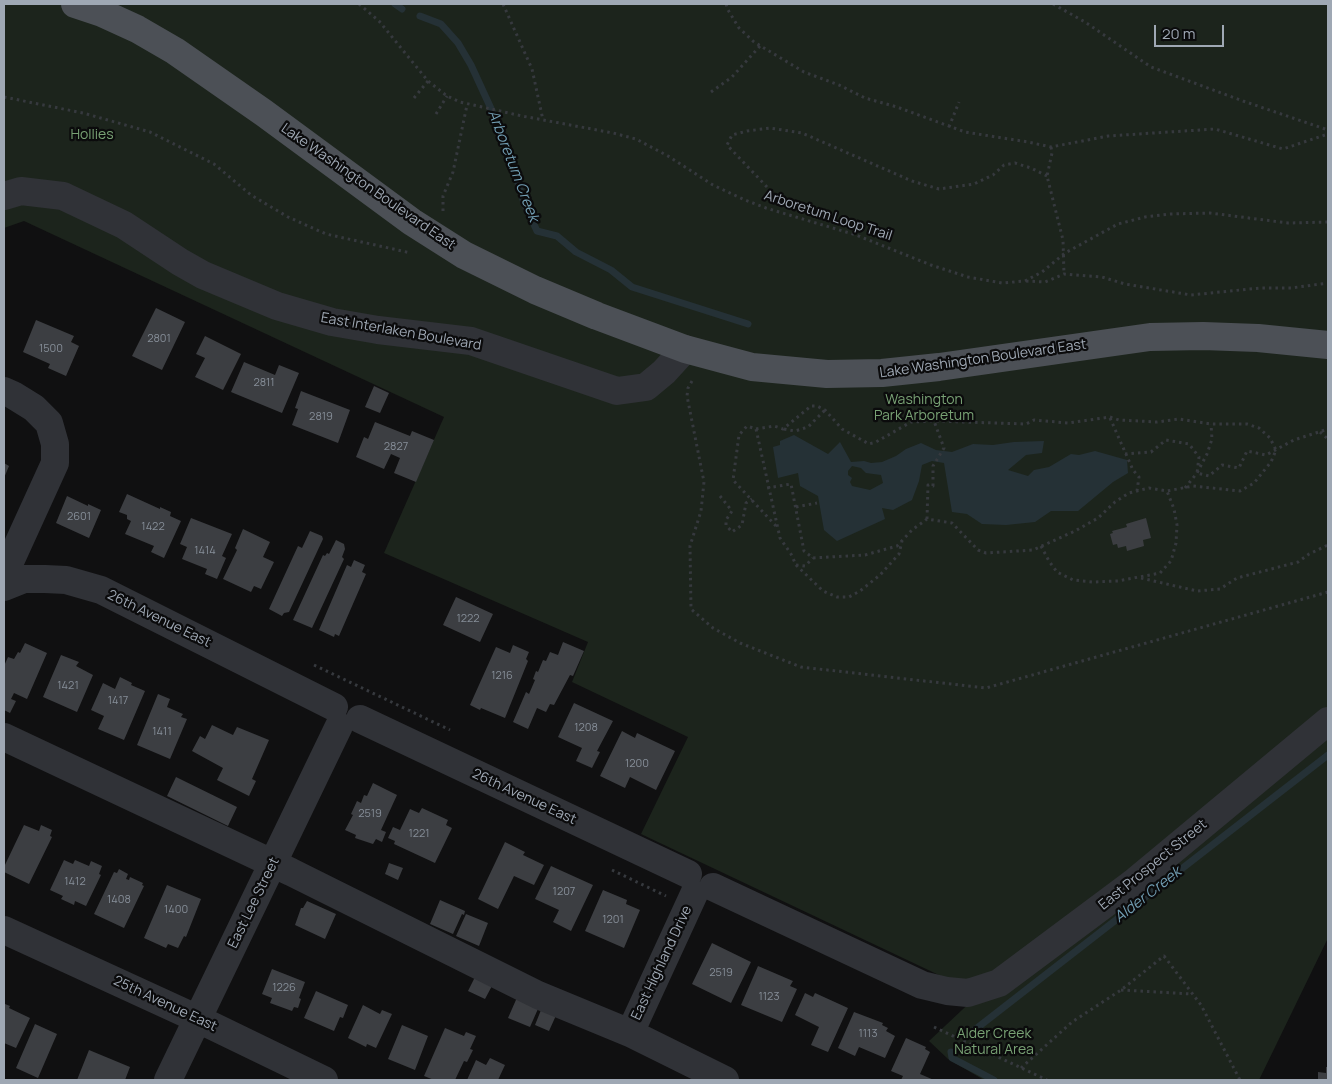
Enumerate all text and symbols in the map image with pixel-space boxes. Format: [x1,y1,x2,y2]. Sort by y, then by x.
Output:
scale bar [1157,15,1227,47]
text: 20 m [1162,23,1195,44]
water label: Arboretum Creek [483,108,543,224]
street label: Lake Washington Boulevard East [278,120,458,254]
park label: Hollies [70,127,114,143]
street label: Arboretum Loop Trail [762,187,894,245]
street label: East Interlaken Boulevard [319,310,483,354]
house number: 2801 [147,332,171,346]
street label: Lake Washington Boulevard East [878,336,1088,382]
house number: 1500 [39,342,63,356]
house number: 2811 [253,376,275,390]
park label: Washington Park Arboretum [874,392,974,424]
house number: 2819 [309,410,333,424]
house number: 2827 [384,440,408,454]
house number: 2601 [67,510,91,524]
house number: 1422 [141,520,165,534]
house number: 1414 [194,544,216,558]
street label: 26th Avenue East [105,587,213,651]
house number: 1222 [456,612,480,626]
house number: 1216 [491,669,513,683]
house number: 1421 [57,679,79,693]
house number: 1417 [108,694,128,708]
house number: 1208 [574,721,598,735]
house number: 1411 [152,725,172,739]
house number: 1200 [625,757,649,771]
street label: 26th Avenue East [469,766,579,828]
house number: 2519 [358,807,382,821]
street label: East Prospect Street [1096,816,1210,914]
house number: 1221 [408,827,430,841]
street label: East Lee Street [225,855,283,951]
water label: Alder Creek [1111,863,1185,927]
house number: 1412 [64,875,86,889]
house number: 1207 [553,885,575,899]
house number: 1408 [107,893,131,907]
house number: 1400 [164,903,188,917]
street label: East Highland Drive [628,903,696,1023]
house number: 1201 [602,913,624,927]
house number: 2519 [709,966,733,980]
street label: 25th Avenue East [111,973,219,1035]
house number: 1226 [272,981,296,995]
house number: 1123 [759,990,779,1004]
park label: Alder Creek Natural Area [954,1026,1034,1058]
house number: 1113 [859,1027,877,1041]

